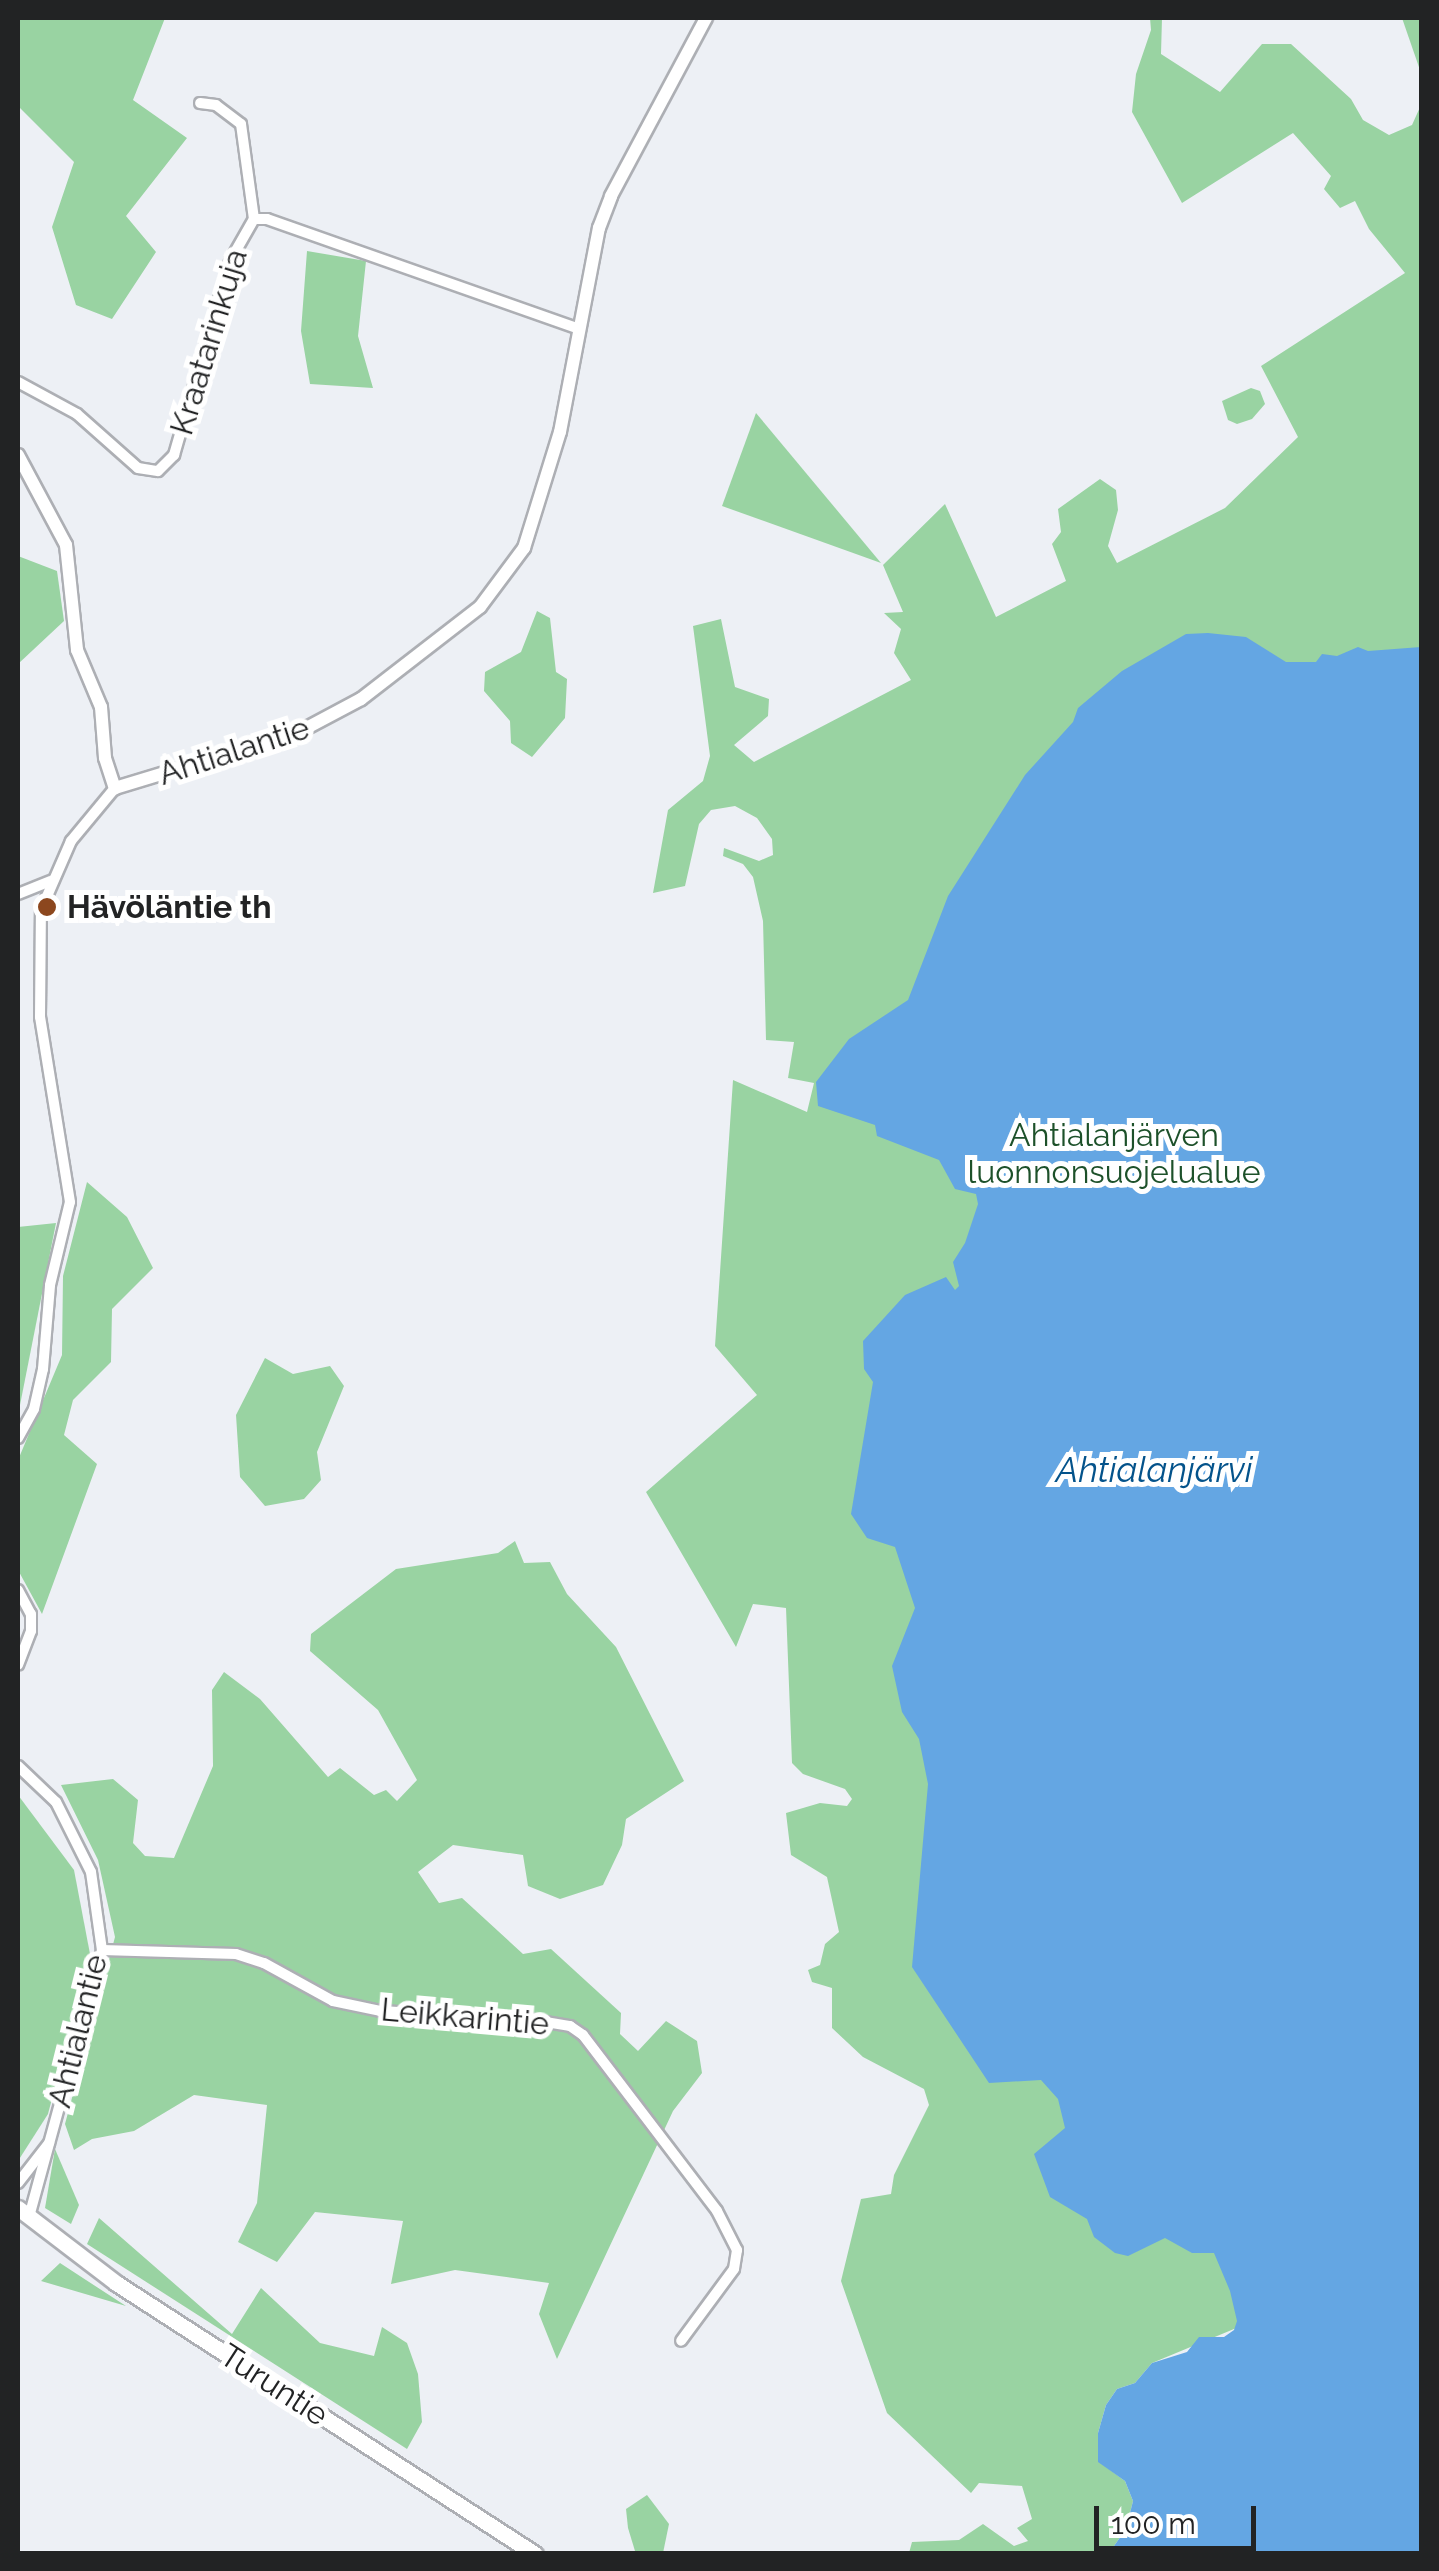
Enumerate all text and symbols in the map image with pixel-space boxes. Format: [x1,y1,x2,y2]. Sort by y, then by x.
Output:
street label: Kraatarinkuja [163,245,255,439]
street label: Ahtialantie [154,709,314,793]
place label: Hävöläntie th [67,888,271,926]
marker: Hävöläntie th [36,896,58,918]
park label: Ahtialanjärven luonnonsuojelualue [968,1117,1260,1192]
water label: Ahtialanjärvi [1056,1449,1252,1491]
street label: Ahtialantie [40,1950,116,2112]
street label: Leikkarintie [379,1991,551,2043]
street label: Turuntie [213,2336,335,2434]
scale bar [1099,2486,1262,2548]
text: 100 m [1111,2506,1196,2541]

